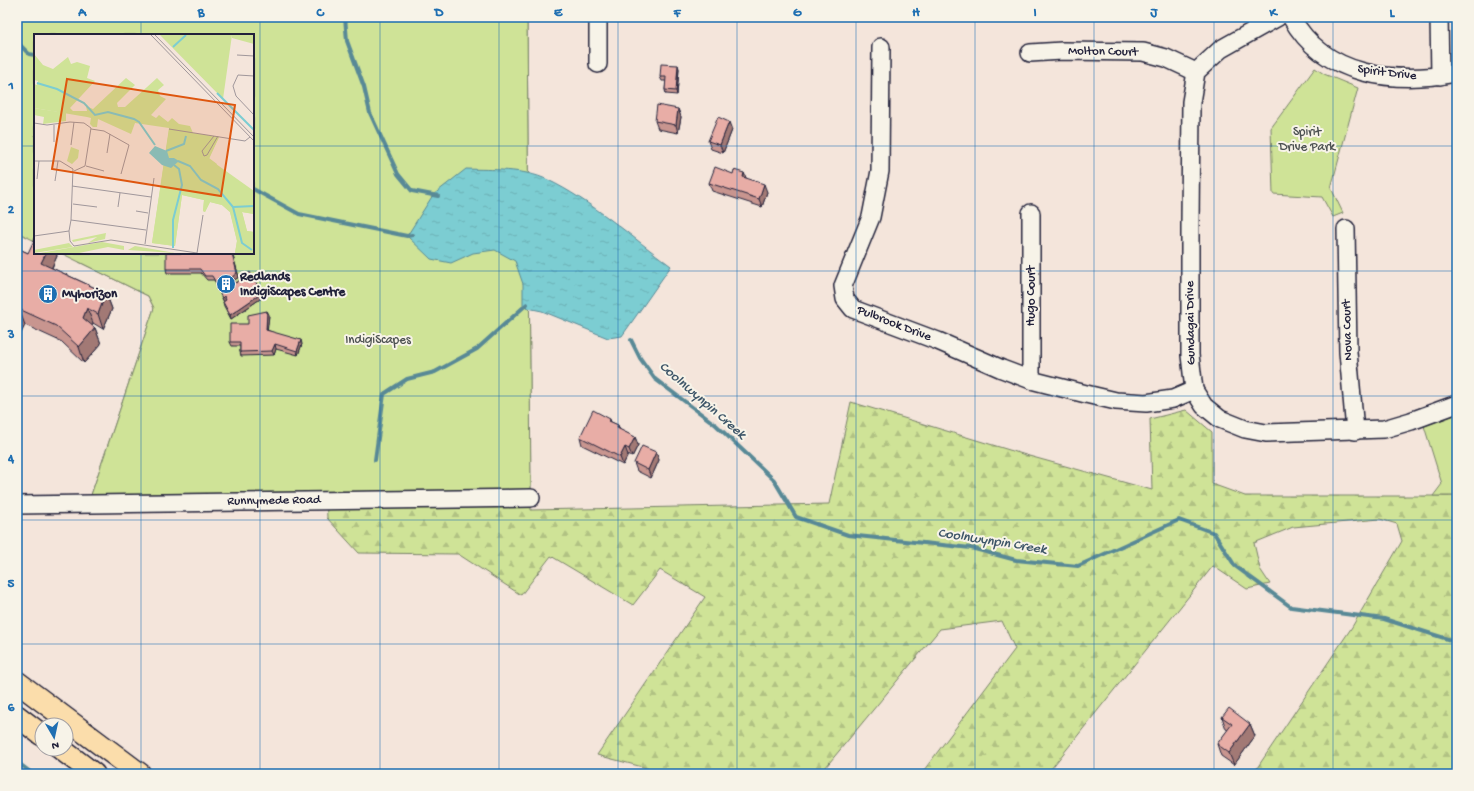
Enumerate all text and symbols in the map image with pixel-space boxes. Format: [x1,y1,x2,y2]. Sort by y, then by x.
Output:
text: A [77,6,87,21]
text: B [197,6,206,21]
text: C [315,6,325,21]
text: D [434,6,444,21]
text: E [554,6,563,21]
text: F [673,6,682,21]
text: G [793,6,802,21]
text: H [912,6,920,21]
text: I [1033,6,1037,21]
text: J [1150,6,1159,21]
text: K [1268,6,1278,21]
text: L [1390,6,1396,21]
inset map [34,34,254,254]
street label: Molton Court [1068,44,1140,60]
street label: Spirit Drive [1357,62,1418,84]
text: 1 [7,79,14,94]
park label: Spirit Drive Park [1278,125,1336,155]
text: 2 [8,203,15,218]
street label: Hugo Court [1024,264,1039,326]
place label: Redlands IndigiScapes Centre [239,270,346,301]
building icon: Redlands IndigiScapes Centre [215,273,237,295]
street label: Gundagai Drive [1183,281,1199,365]
building icon: Myhorizon [37,283,59,305]
place label: Myhorizon [62,287,118,302]
street label: Nova Court [1339,298,1357,361]
street label: Pulbrook Drive [854,303,934,345]
text: 3 [7,328,15,343]
park label: IndigiScapes [345,333,412,348]
water label: Coolnwynpin Creek [655,359,750,444]
text: 4 [7,452,15,467]
street label: Runnymede Road [227,493,322,509]
water label: Coolnwynpin Creek [937,525,1049,559]
text: 5 [8,577,15,592]
text: 6 [8,701,15,716]
north arrow [34,717,74,757]
text: N [51,738,60,751]

